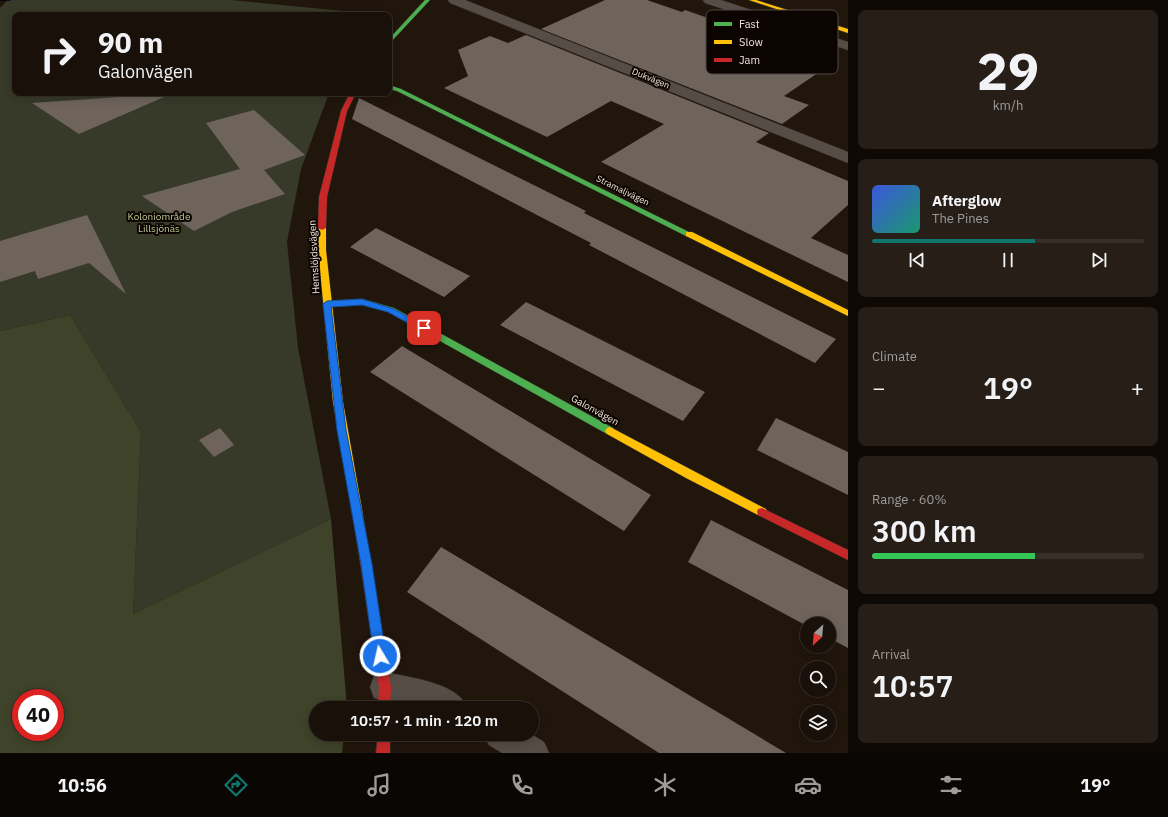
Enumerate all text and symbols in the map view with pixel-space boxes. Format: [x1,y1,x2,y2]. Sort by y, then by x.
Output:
legend [706,10,838,74]
text: Fast [739,17,760,31]
text: 90 m [98,24,163,61]
icon: right [32,28,84,80]
text: Slow [739,35,763,49]
text: 29 [977,37,1039,104]
text: Jam [739,53,760,67]
text: Galonvägen [98,60,193,83]
street label: Dukvägen [631,65,671,91]
text: km/h [993,97,1023,114]
street label: Stramaljvägen [595,172,651,208]
text: Afterglow [932,191,1001,210]
park label: Koloniområde Lillsjönäs [128,210,191,235]
text: The Pines [932,210,989,227]
street label: Hemslöjdsvägen [306,220,322,294]
icon: previous [906,249,928,271]
icon: pause [997,249,1019,271]
icon: next [1088,249,1110,271]
pin [407,311,441,345]
icon: arrive [413,317,435,339]
text: Climate [872,348,917,365]
text: 19° [983,368,1033,407]
text: − [872,373,885,402]
text: + [1131,373,1144,402]
street label: Galonvägen [569,392,621,428]
text: Range · 60% [872,491,946,508]
text: 300 km [872,511,977,550]
north arrow [800,617,836,653]
map controls [800,617,836,741]
position arrow [359,635,401,677]
text: Arrival [872,646,910,663]
button: search [800,661,836,697]
text: 10:57 [872,666,954,705]
speed limit sign: 40 [12,689,64,741]
button: layers [800,705,836,741]
text: 10:57 · 1 min · 120 m [350,711,498,730]
icon: directions [222,771,250,799]
icon: music [365,771,393,799]
icon: phone [508,771,536,799]
icon: climate [651,771,679,799]
icon: car [794,771,822,799]
icon: filters [937,771,965,799]
text: 10:56 [58,774,107,797]
text: 19° [1080,774,1110,797]

